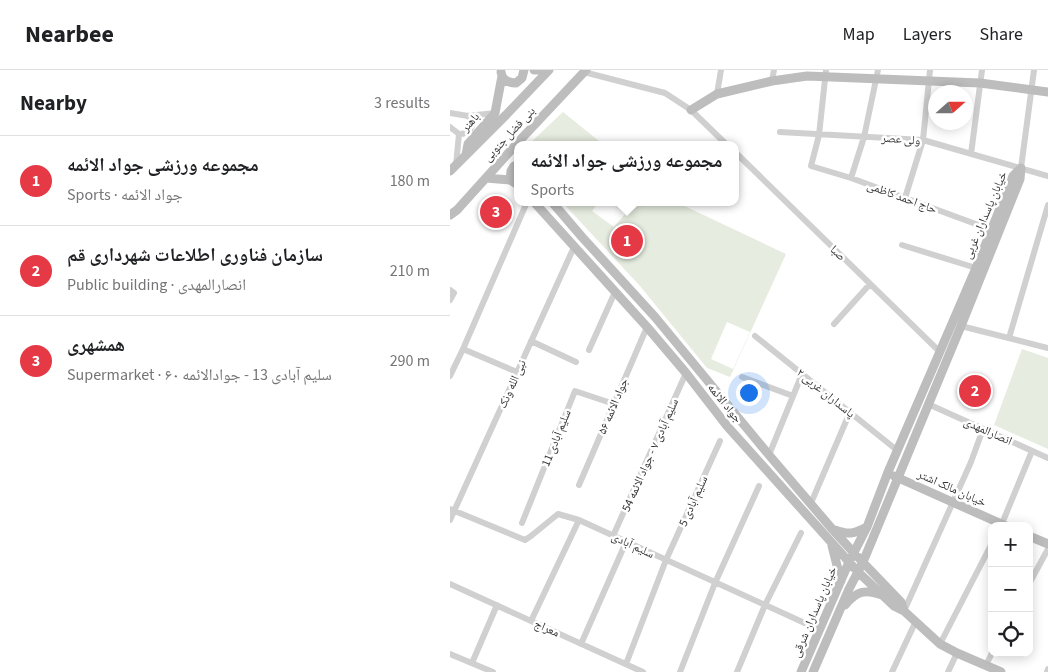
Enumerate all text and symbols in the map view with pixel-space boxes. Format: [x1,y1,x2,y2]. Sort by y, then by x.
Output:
text: Nearbee [25,17,114,52]
text: Map [843,22,875,47]
text: Layers [903,22,952,47]
text: Share [980,22,1023,47]
north arrow [928,85,973,130]
text: Nearby [20,88,87,118]
text: 3 results [374,92,430,114]
street label: بنی فضل جنوبی [479,103,539,166]
street label: باهنر [456,109,484,137]
street label: ولی عصر [880,130,921,149]
popup [514,141,739,206]
text: مجموعه ورزشی جواد الائمه [531,148,722,175]
text: مجموعه ورزشی جواد الائمه [67,152,259,179]
street label: خیابان پاسداران غربی [959,168,1012,262]
text: 1 [32,170,40,192]
text: 180 m [390,170,430,192]
street label: حاج احمد کاظمی [864,177,940,218]
text: Sports [531,179,574,201]
text: Sports · جواد الائمه [67,184,183,206]
pin: 3 [480,193,512,231]
pin: 1 [611,222,643,260]
text: سازمان فناوری اطلاعات شهرداری قم [67,242,323,269]
street label: صبا [826,242,849,265]
text: 2 [32,260,40,282]
text: 210 m [390,260,430,282]
text: Public building · انصارالمهدی [67,274,246,296]
text: همشهری [67,332,125,359]
text: 3 [32,350,40,372]
text: 290 m [390,350,430,372]
street label: نبی الله ونک [494,357,531,411]
text: Supermarket · سلیم آبادی 13 - جوادالائمه ۶۰ [67,364,332,386]
street label: پاسداران غربی ۲ [793,365,859,423]
pin: 2 [959,372,991,410]
street label: جواد الائمه ۵۶ [594,375,633,437]
street label: جواد الائمه [703,380,746,427]
your location [736,380,762,406]
street label: سلیم آبادی ۷ - جواد الائمه 54 [618,396,683,515]
street label: سلیم آبادی 11 [537,407,576,469]
street label: انصارالمهدی [961,413,1015,450]
street label: خیابان مالک اشتر [914,465,989,511]
street label: سلیم آبادی 5 [675,473,712,529]
map controls [988,522,1033,657]
button: + [988,522,1033,567]
street label: سلیم آبادی [609,528,657,563]
street label: خیابان پاسداران شرقی [788,564,841,660]
button: − [988,567,1033,612]
button: locate [988,612,1033,657]
street label: معراج [532,615,562,641]

